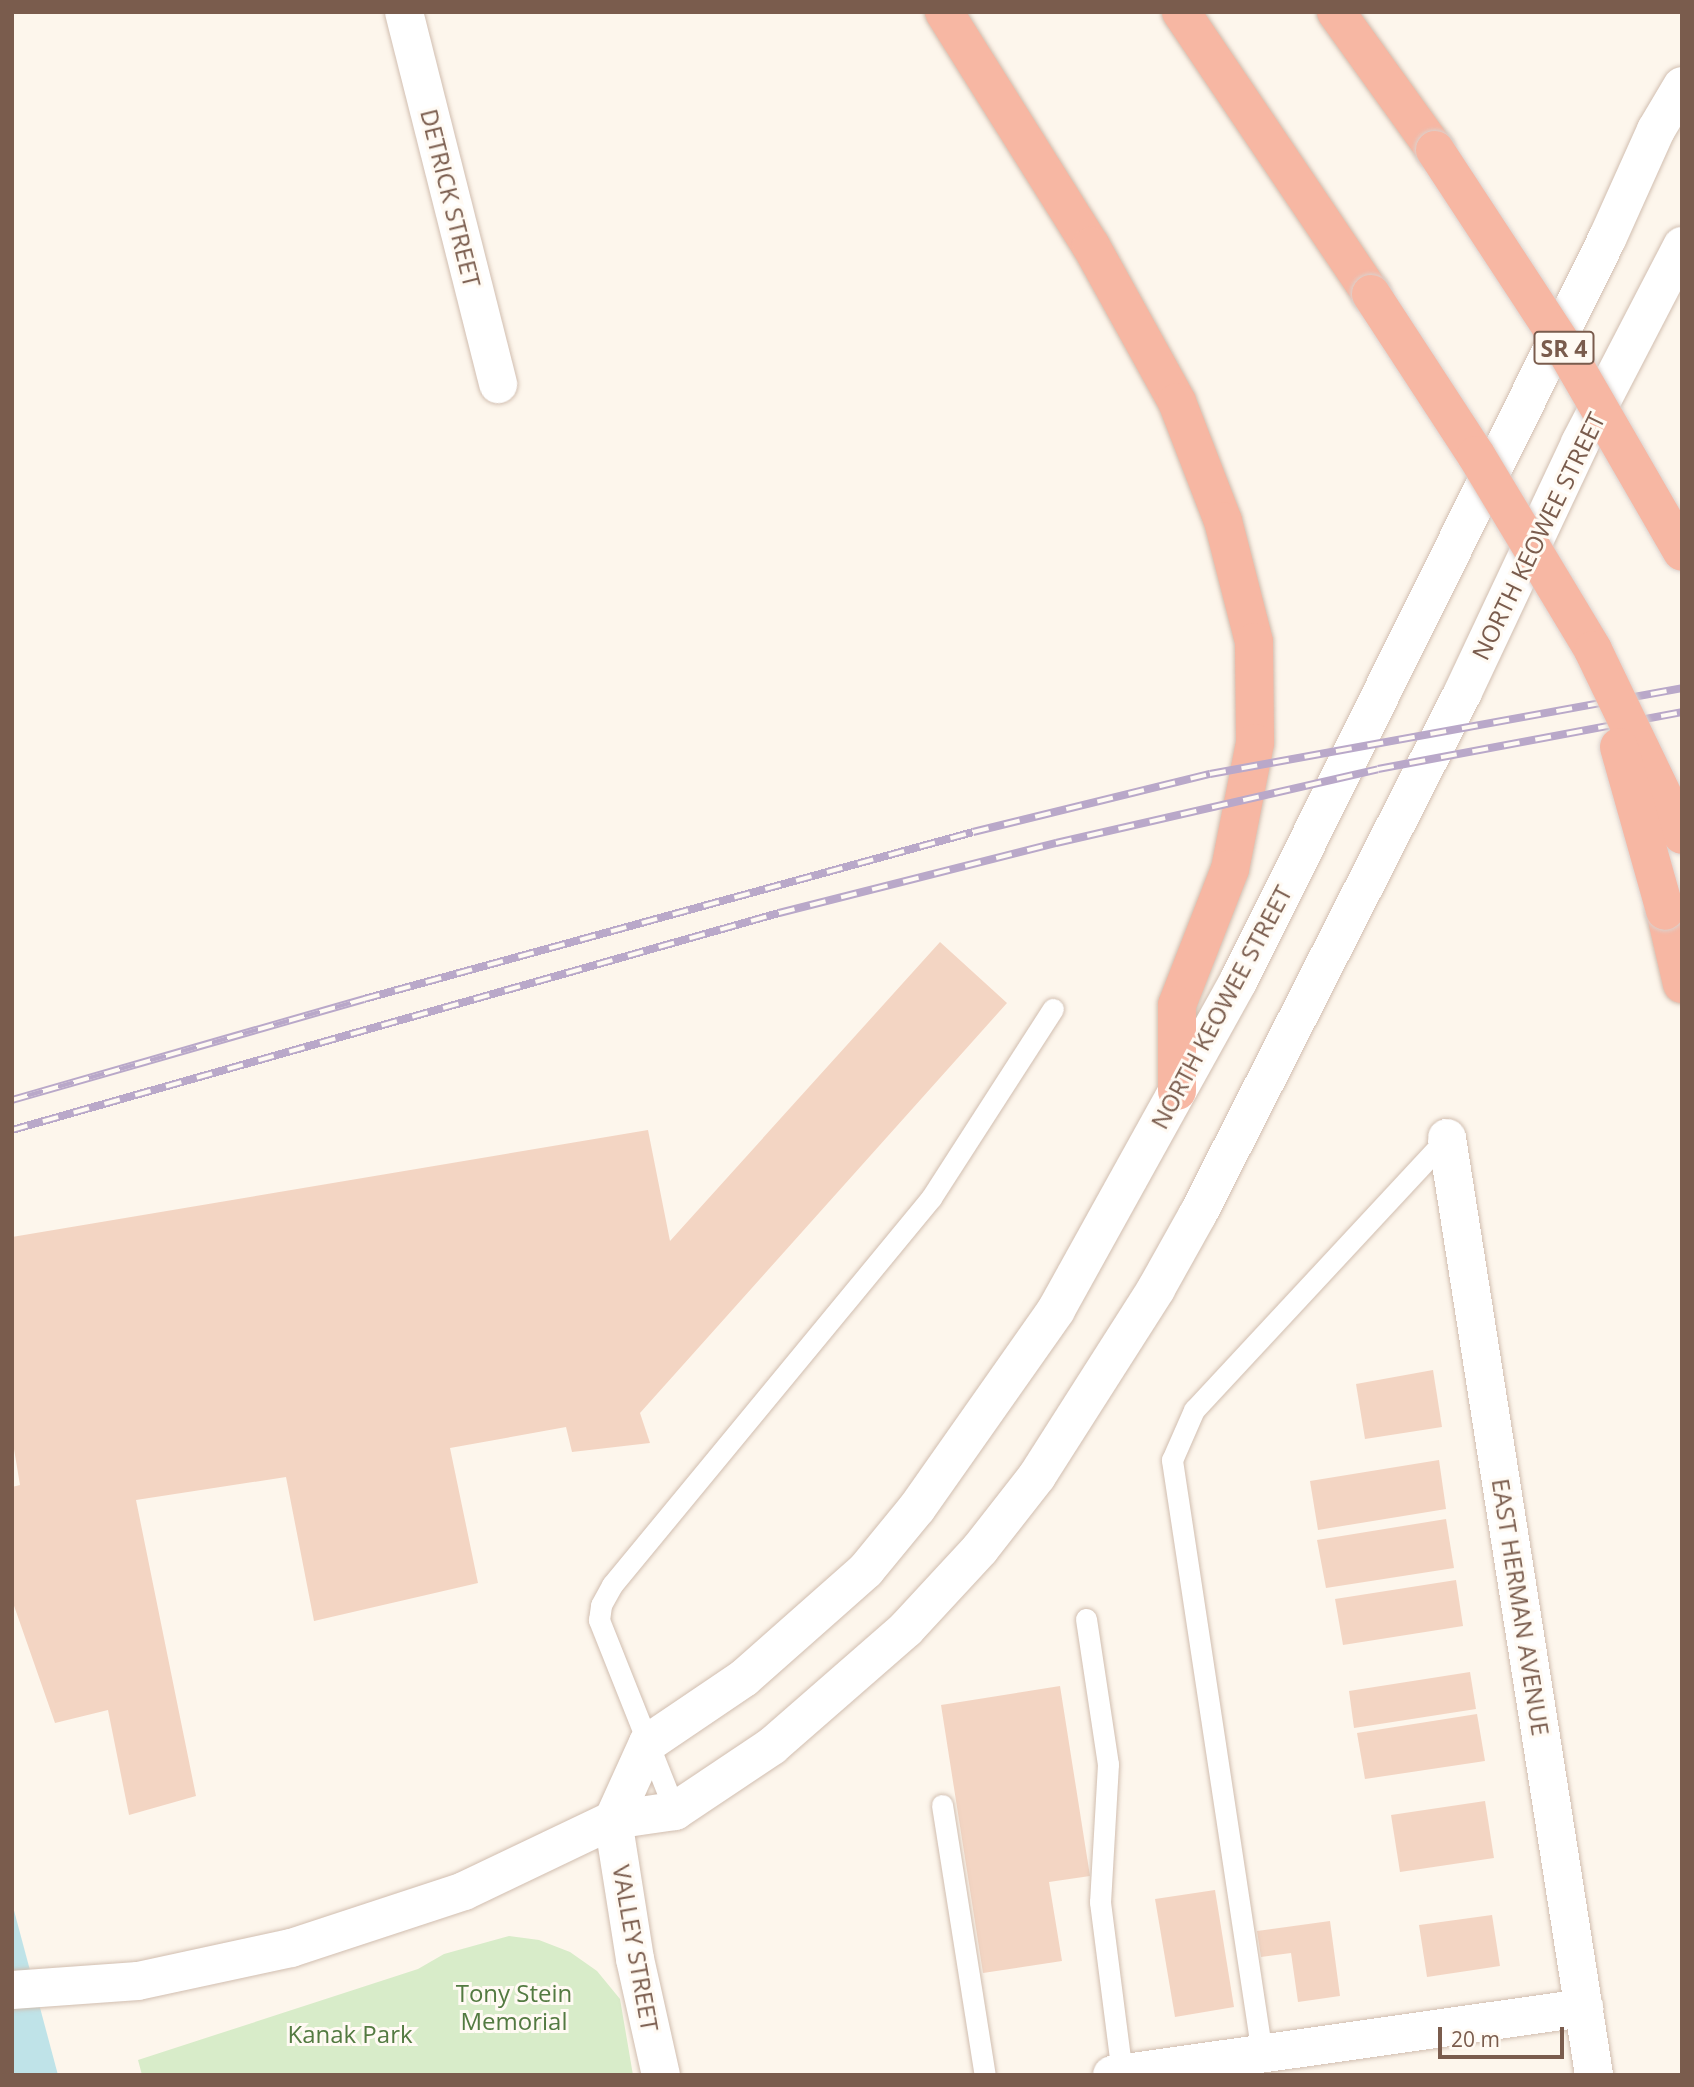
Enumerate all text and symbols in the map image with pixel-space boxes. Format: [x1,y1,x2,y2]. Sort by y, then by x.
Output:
street label: DETRICK STREET [415,106,487,290]
road number: SR 4 [1532,328,1596,368]
street label: NORTH KEOWEE STREET [1466,408,1610,664]
street label: NORTH KEOWEE STREET [1145,880,1297,1134]
street label: EAST HERMAN AVENUE [1486,1476,1556,1738]
street label: VALLEY STREET [607,1862,665,2034]
park label: Tony Stein Memorial [456,1979,572,2035]
scale bar [1442,2014,1568,2058]
park label: Kanak Park [287,2020,413,2048]
text: 20 m [1451,2025,1500,2053]

